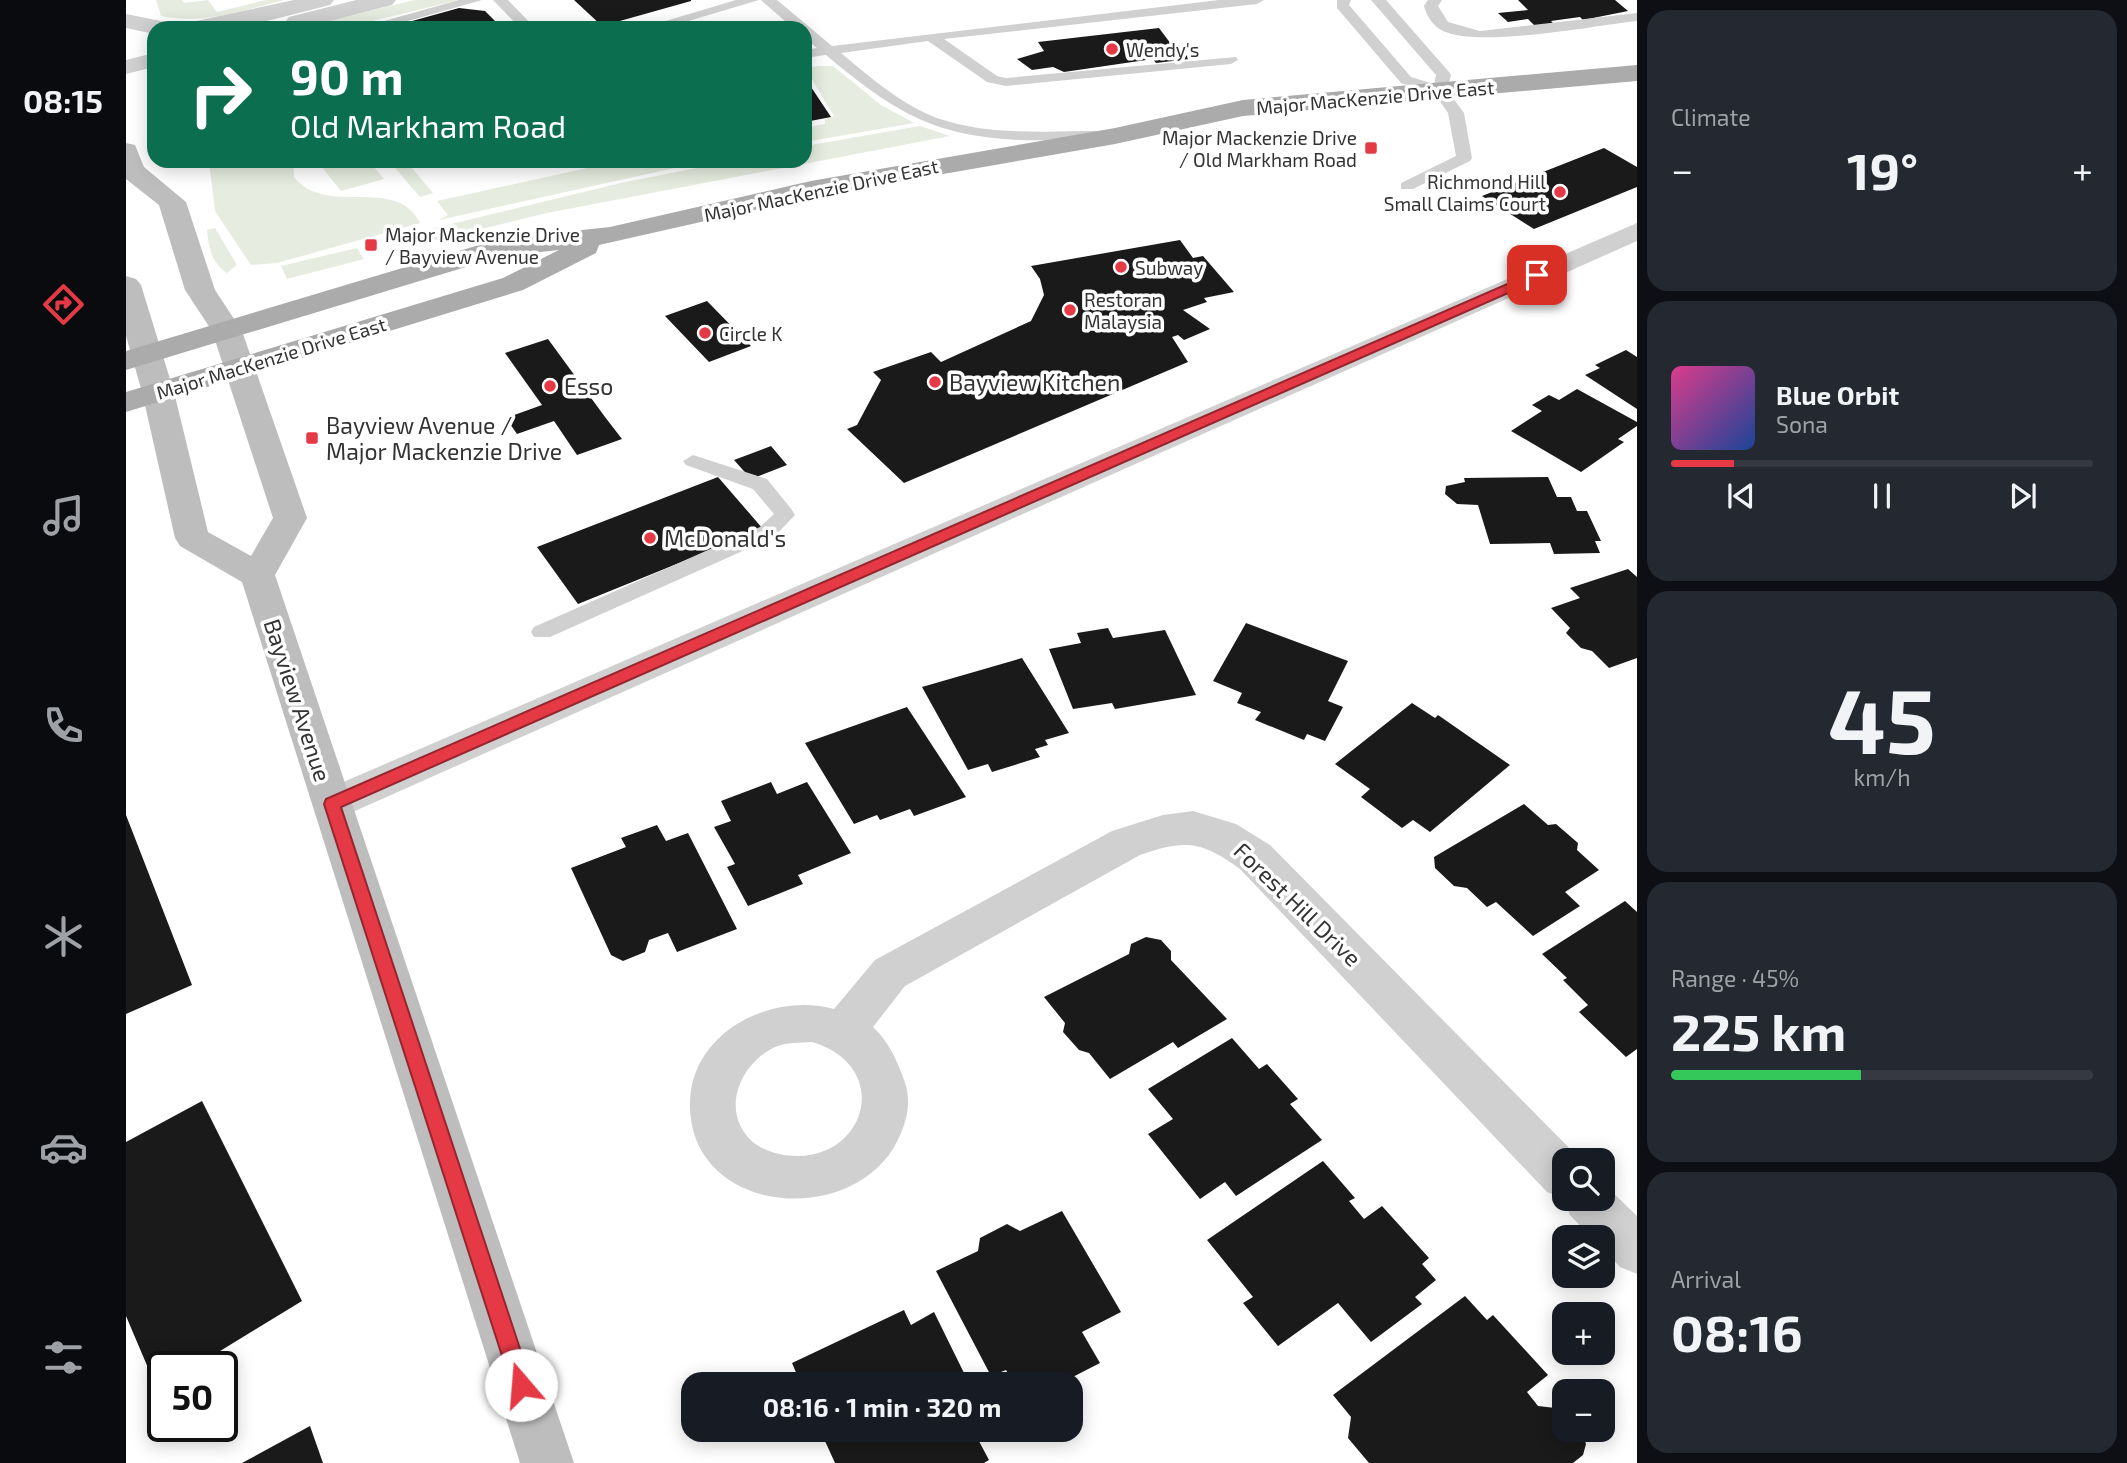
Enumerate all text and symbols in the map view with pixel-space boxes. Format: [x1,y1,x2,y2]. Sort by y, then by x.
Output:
place label: Wendy's [1126,38,1199,61]
marker: Wendy's [1104,41,1120,57]
text: 90 m [290,46,404,105]
icon: right [175,49,266,140]
street label: Major MacKenzie Drive East [1255,75,1495,119]
text: 08:15 [23,81,103,119]
text: Climate [1671,103,1751,131]
text: Old Markham Road [290,106,566,144]
place label: Major Mackenzie Drive / Old Markham Road [1162,126,1357,171]
text: 19° [1847,138,1918,200]
marker: Major Mackenzie Drive / Old Markham Road [1363,140,1379,156]
text: − [1671,146,1693,192]
text: + [2072,146,2093,192]
street label: Major MacKenzie Drive East [702,154,940,226]
place label: Richmond Hill Small Claims Court [1384,170,1546,215]
marker: Richmond Hill Small Claims Court [1552,184,1568,200]
place label: Major Mackenzie Drive / Bayview Avenue [385,223,580,268]
marker: Major Mackenzie Drive / Bayview Avenue [363,237,379,253]
pin [1507,245,1567,305]
place label: Subway [1135,256,1203,279]
icon: arrive [1518,256,1556,294]
marker: Subway [1113,259,1129,275]
icon: directions [39,280,88,329]
place label: Restoran Malaysia [1084,288,1163,333]
marker: Restoran Malaysia [1062,302,1078,318]
street label: Major MacKenzie Drive East [153,312,389,404]
place label: Circle K [719,322,783,345]
marker: Circle K [697,325,713,341]
place label: Bayview Kitchen [949,368,1120,396]
place label: Esso [564,372,613,400]
marker: Bayview Kitchen [927,374,943,390]
marker: Esso [542,378,558,394]
text: Blue Orbit [1776,379,1899,410]
text: Sona [1776,410,1828,438]
place label: Bayview Avenue / Major Mackenzie Drive [326,411,562,465]
marker: Bayview Avenue / Major Mackenzie Drive [304,430,320,446]
icon: previous [1722,477,1760,515]
icon: pause [1863,477,1901,515]
icon: next [2004,477,2042,515]
icon: music [39,491,88,540]
place label: McDonald's [664,524,786,552]
marker: McDonald's [642,530,658,546]
street label: Bayview Avenue [259,615,337,785]
text: 45 [1828,663,1936,772]
icon: phone [39,701,88,750]
text: km/h [1853,763,1911,791]
street label: Forest Hill Drive [1229,836,1367,972]
icon: climate [39,912,88,961]
text: Range · 45% [1671,964,1799,992]
text: 225 km [1671,999,1846,1061]
icon: car [39,1123,88,1172]
map controls [1552,1148,1615,1442]
button: search [1552,1148,1615,1211]
button: layers [1552,1225,1615,1288]
text: Arrival [1671,1265,1741,1293]
text: 08:16 [1671,1300,1803,1362]
button: + [1552,1302,1615,1365]
icon: filters [39,1333,88,1382]
position arrow [484,1348,558,1422]
speed limit sign: 50 [147,1351,238,1442]
button: − [1552,1379,1615,1442]
text: 08:16 · 1 min · 320 m [763,1391,1001,1422]

